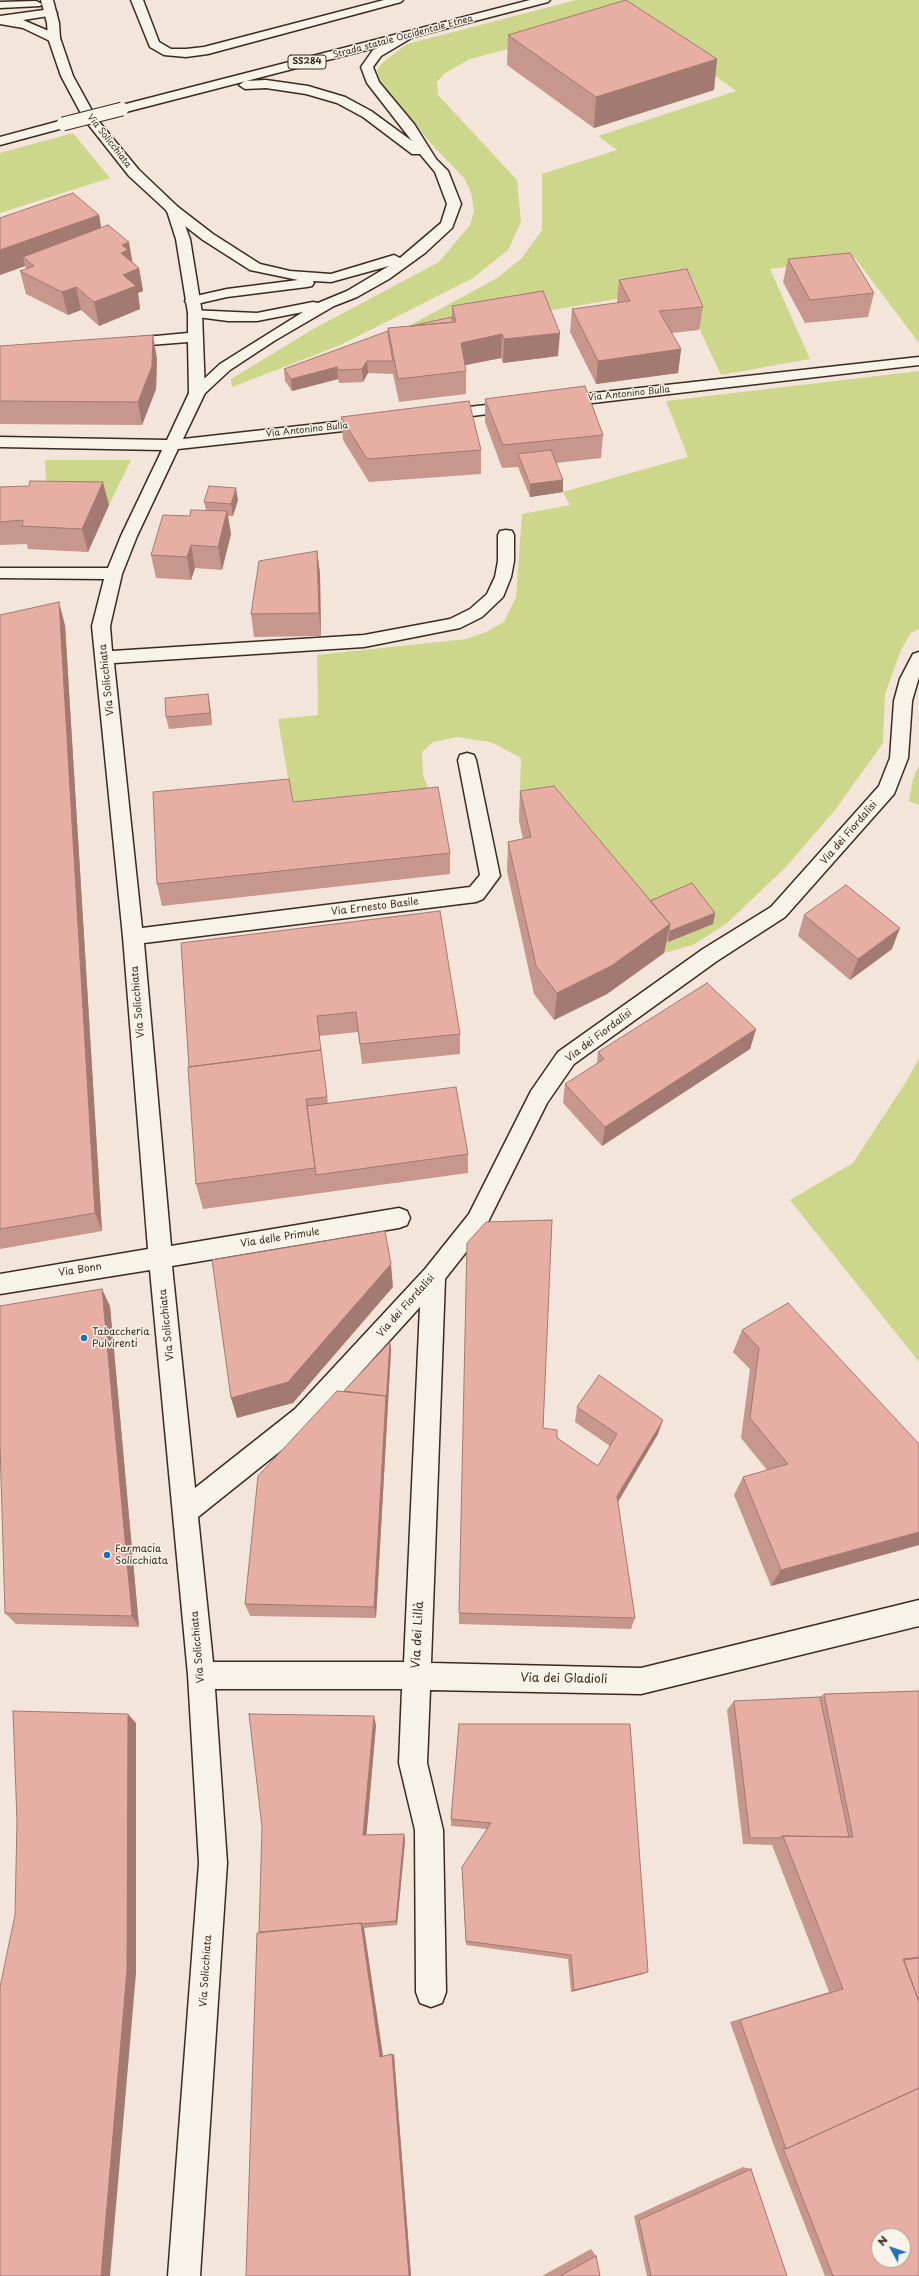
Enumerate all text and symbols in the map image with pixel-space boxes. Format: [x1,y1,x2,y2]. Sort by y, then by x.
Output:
street label: Strada statale Occidentale Etnea [332,13,474,61]
road number: SS284 [288,55,326,69]
street label: Via Solicchiata [85,112,133,170]
street label: Via Antonino Bulla [587,384,671,404]
street label: Via Antonino Bulla [265,420,349,440]
street label: Via Solicchiata [97,644,117,716]
street label: Via dei Fiordalisi [818,799,880,867]
street label: Via Ernesto Basile [330,896,420,918]
street label: Via Solicchiata [129,966,147,1038]
street label: Via dei Fiordalisi [563,1007,635,1065]
street label: Via delle Primule [240,1226,320,1250]
street label: Via Bonn [58,1261,102,1279]
street label: Via dei Fiordalisi [375,1272,437,1340]
street label: Via Solicchiata [157,1289,177,1361]
place label: Tabaccheria Pulvirenti [92,1326,150,1350]
marker: Tabaccheria Pulvirenti [79,1333,89,1343]
place label: Farmacia Solicchiata [115,1543,168,1566]
marker: Farmacia Solicchiata [102,1550,112,1560]
street label: Via dei Lillà [409,1601,427,1669]
street label: Via Solicchiata [189,1611,207,1683]
street label: Via dei Gladioli [520,1671,608,1687]
street label: Via Solicchiata [197,1935,215,2007]
north arrow [871,2228,911,2268]
text: N [873,2232,892,2249]

